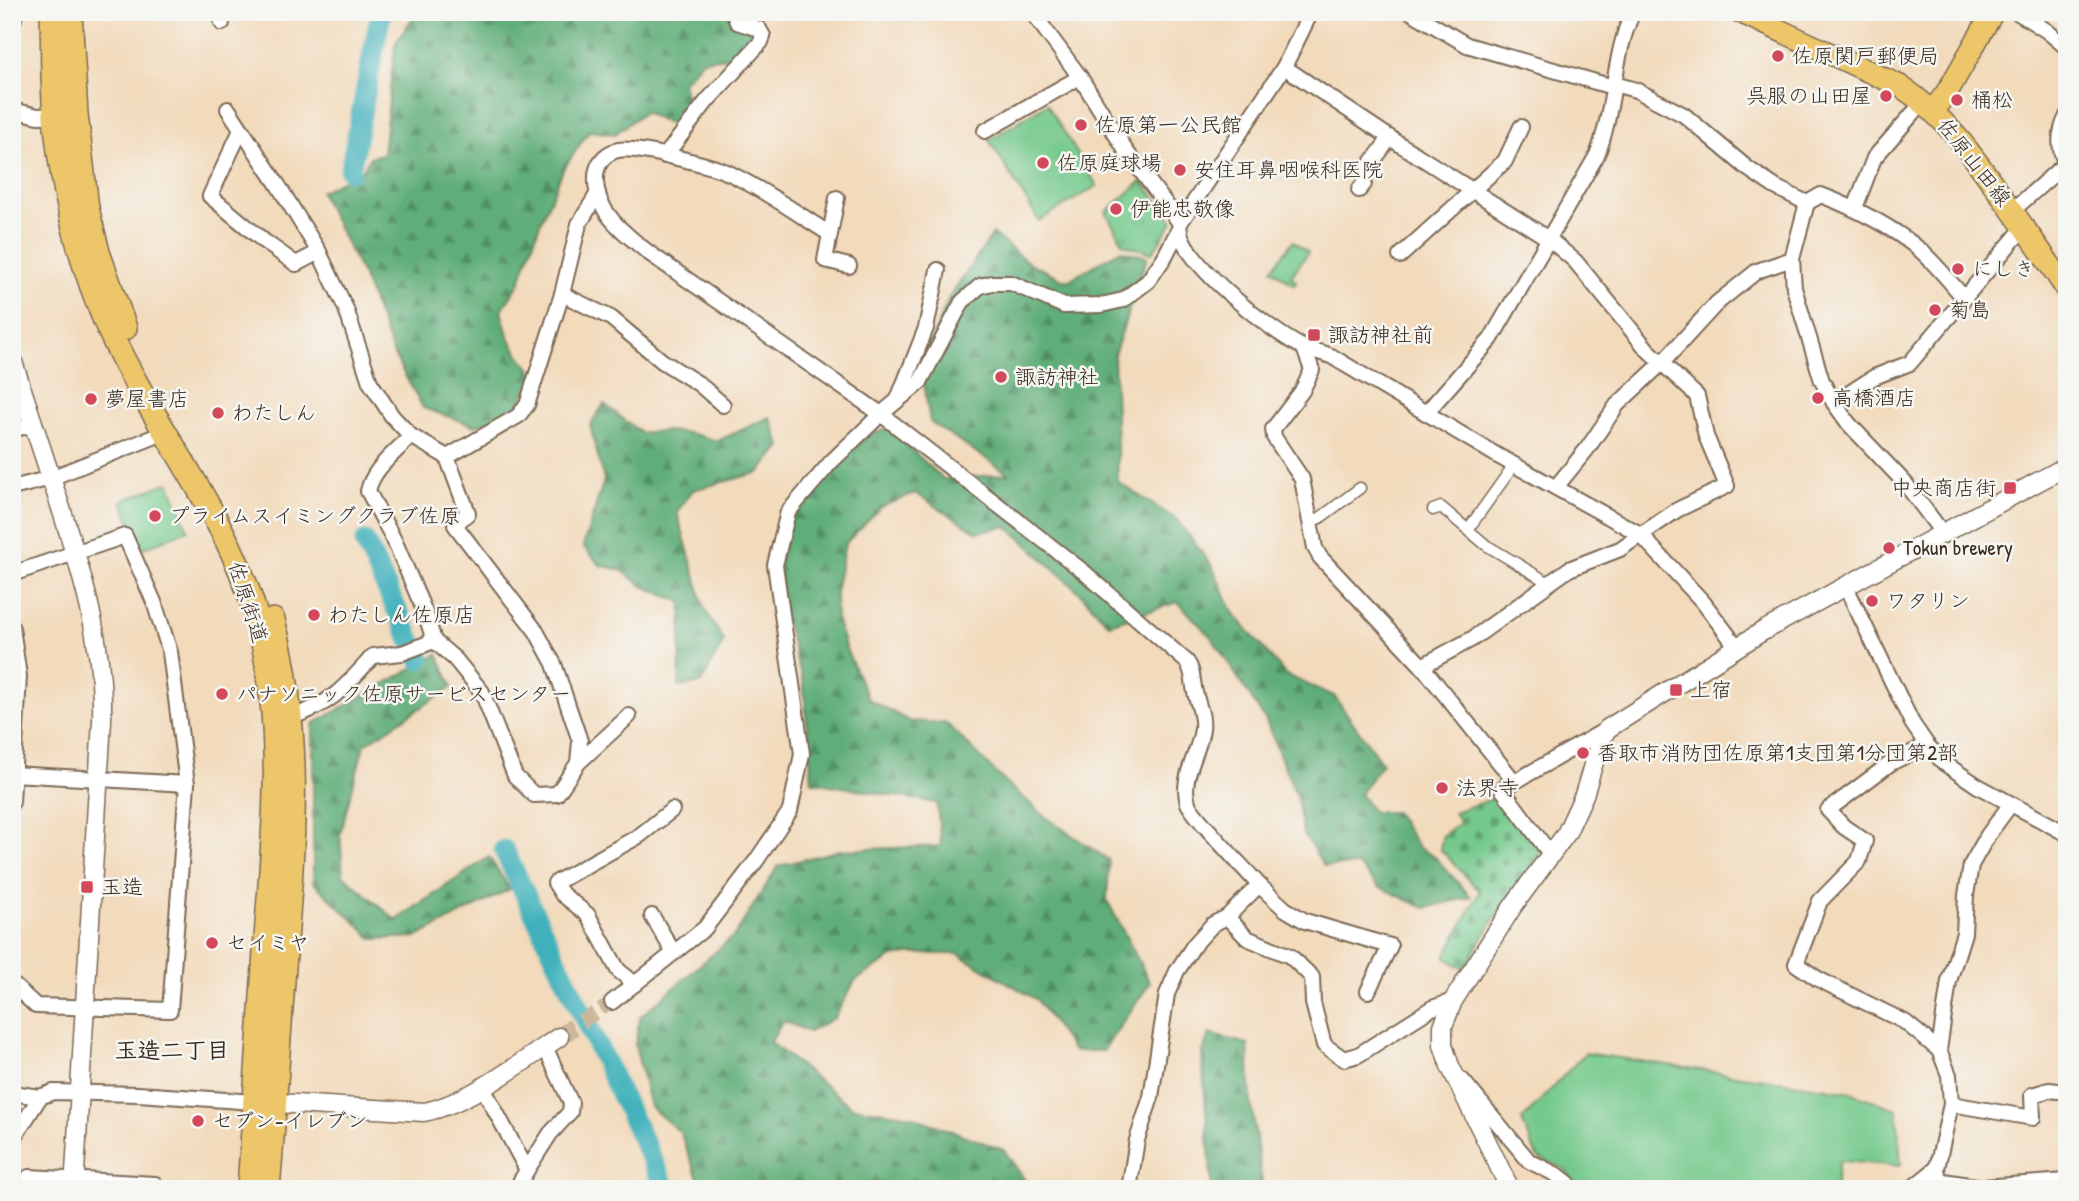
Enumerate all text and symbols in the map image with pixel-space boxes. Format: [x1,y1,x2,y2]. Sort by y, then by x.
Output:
place label: 佐原関戸郵便局 [1792,41,1939,70]
marker: 佐原関戸郵便局 [1770,48,1786,64]
place label: 呉服の山田屋 [1746,81,1872,110]
place label: 桶松 [1971,85,2013,114]
marker: 呉服の山田屋 [1878,88,1894,104]
marker: 桶松 [1949,92,1965,108]
place label: 佐原第一公民館 [1095,110,1242,139]
street label: 佐原山田線 [1931,111,2018,212]
marker: 佐原第一公民館 [1073,117,1089,133]
place label: 佐原庭球場 [1057,148,1162,177]
marker: 佐原庭球場 [1035,155,1051,171]
place label: 安住耳鼻咽喉科医院 [1194,155,1383,184]
marker: 安住耳鼻咽喉科医院 [1172,162,1188,178]
place label: 伊能忠敬像 [1130,194,1235,223]
marker: 伊能忠敬像 [1108,201,1124,217]
place label: にしき [1972,254,2035,283]
marker: にしき [1950,261,1966,277]
place label: 菊島 [1949,295,1991,324]
marker: 菊島 [1927,302,1943,318]
place label: 諏訪神社前 [1328,320,1433,349]
marker: 諏訪神社前 [1306,327,1322,343]
place label: 諏訪神社 [1015,362,1099,391]
marker: 諏訪神社 [993,369,1009,385]
place label: 高橋酒店 [1832,383,1916,412]
place label: 夢屋書店 [105,384,189,413]
marker: 高橋酒店 [1810,390,1826,406]
marker: 夢屋書店 [83,391,99,407]
place label: わたしん [232,398,316,427]
marker: わたしん [210,405,226,421]
place label: 中央商店街 [1891,473,1996,502]
marker: 中央商店街 [2002,480,2018,496]
place label: プライムスイミングクラブ佐原 [169,501,460,530]
marker: プライムスイミングクラブ佐原 [147,508,163,524]
place label: Tokun brewery [1903,533,2013,562]
marker: Tokun brewery [1881,540,1897,556]
street label: 佐原街道 [222,557,275,646]
place label: ワタリン [1886,586,1970,615]
marker: ワタリン [1864,593,1880,609]
place label: わたしん佐原店 [328,600,475,629]
marker: わたしん佐原店 [306,607,322,623]
place label: 上宿 [1690,675,1732,704]
place label: パナソニック佐原サービスセンター [236,679,571,708]
marker: 上宿 [1668,682,1684,698]
marker: パナソニック佐原サービスセンター [214,686,230,702]
place label: 香取市消防団佐原第1支団第1分団第2部 [1597,738,1958,767]
marker: 香取市消防団佐原第1支団第1分団第2部 [1575,745,1591,761]
place label: 法界寺 [1456,773,1519,802]
marker: 法界寺 [1434,780,1450,796]
place label: 玉造 [101,872,143,901]
marker: 玉造 [79,879,95,895]
place label: セイミヤ [226,928,310,957]
marker: セイミヤ [204,935,220,951]
district label: 玉造二丁目 [115,1034,230,1065]
place label: セブン-イレブン [212,1106,367,1135]
marker: セブン-イレブン [190,1113,206,1129]

